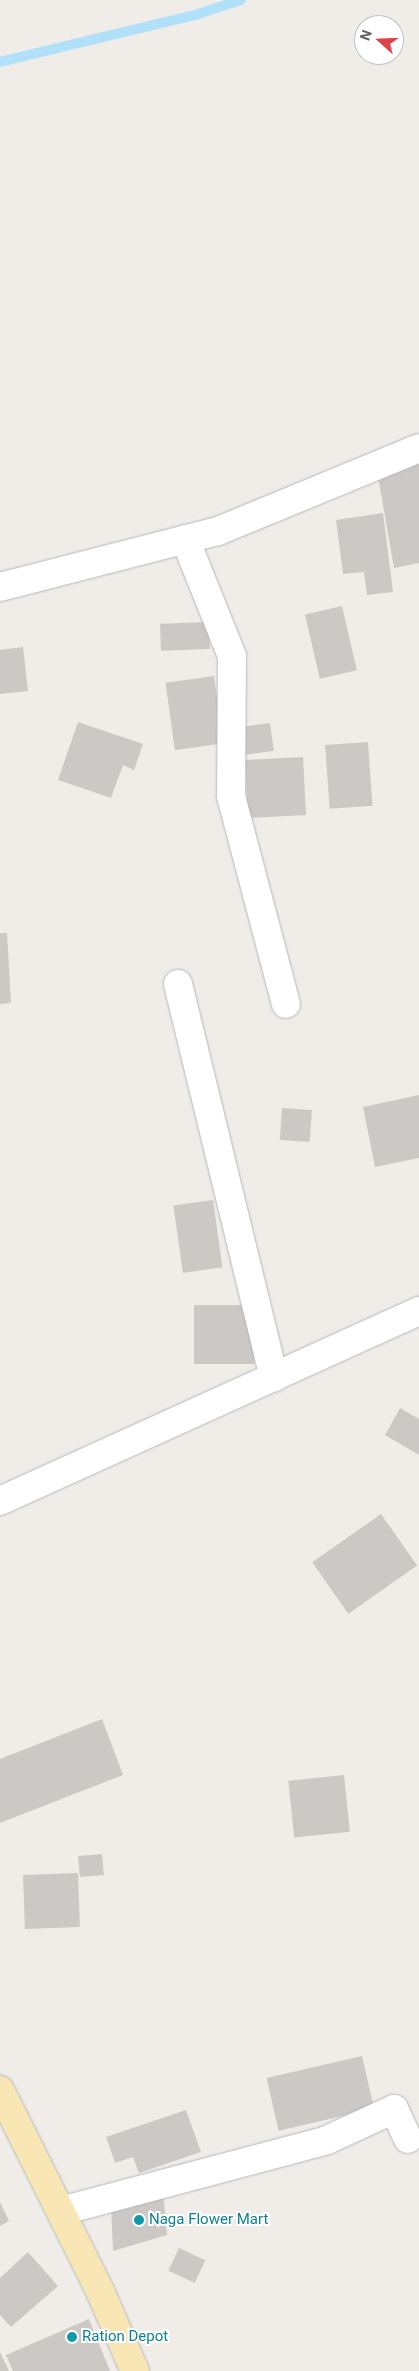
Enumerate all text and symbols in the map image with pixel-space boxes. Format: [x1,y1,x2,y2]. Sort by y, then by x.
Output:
north arrow [354,15,404,65]
text: N [357,28,375,43]
place label: Naga Flower Mart [149,2211,268,2229]
marker: Naga Flower Mart [133,2214,145,2226]
place label: Ration Depot [82,2328,168,2346]
marker: Ration Depot [66,2331,78,2343]

